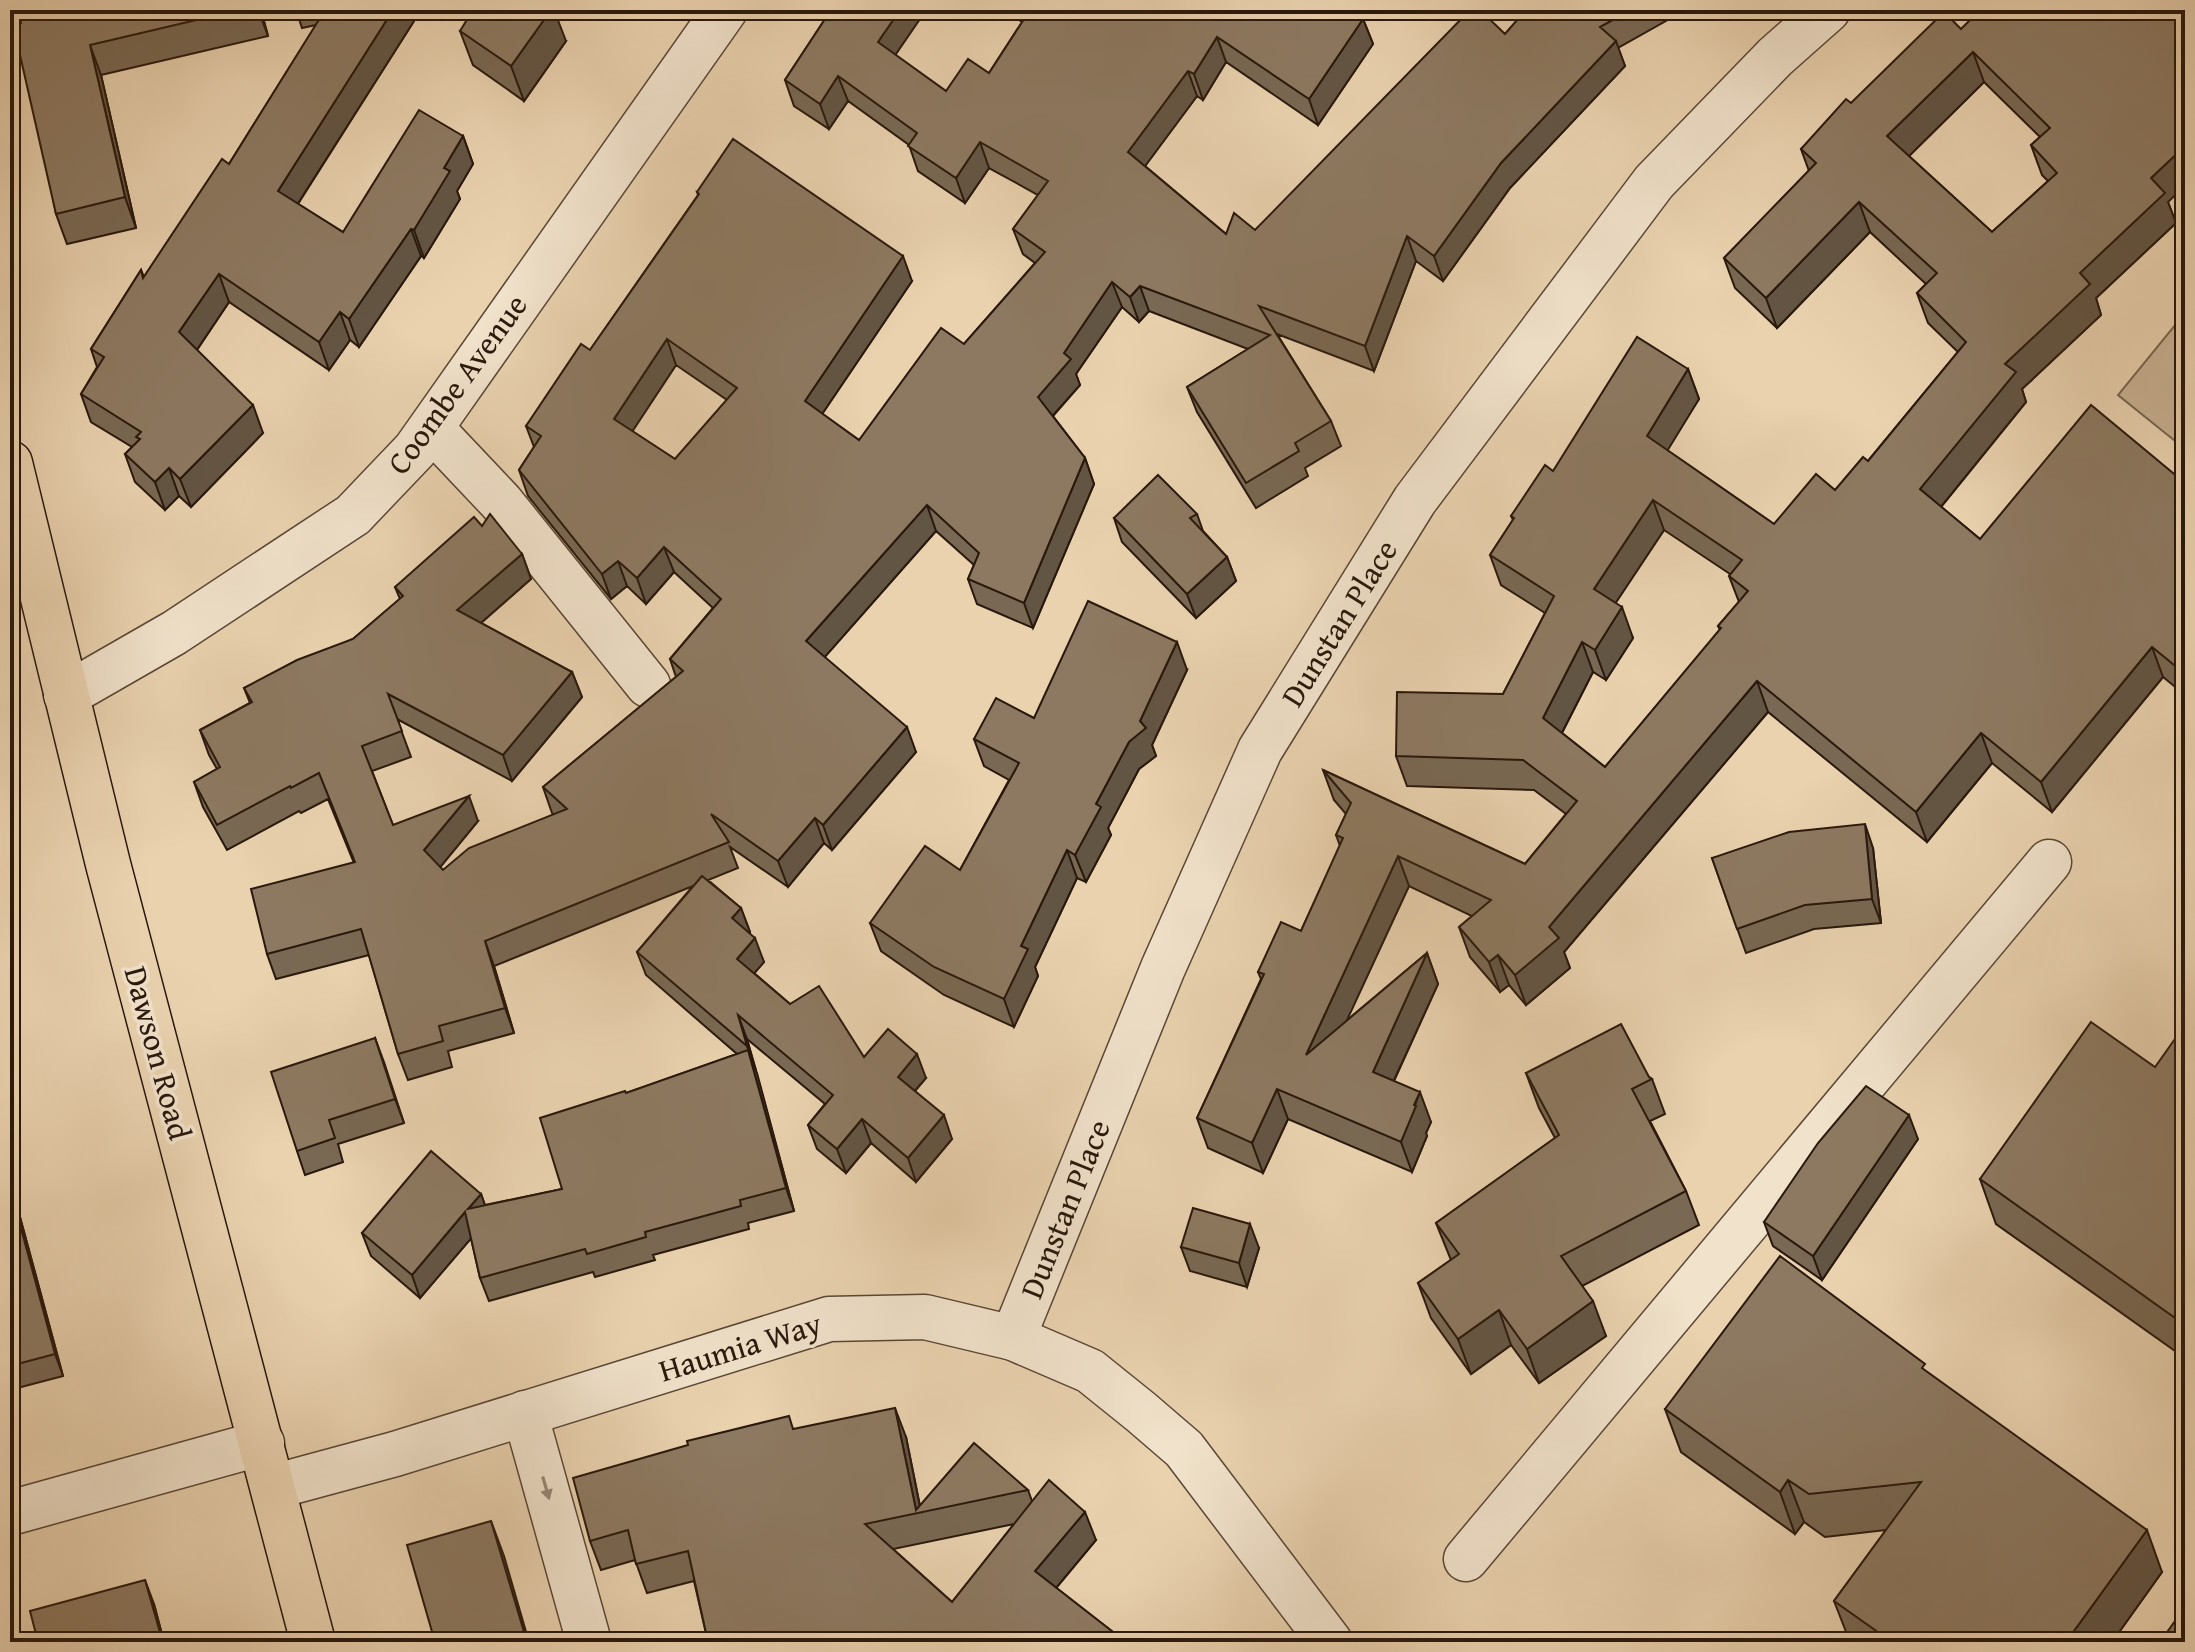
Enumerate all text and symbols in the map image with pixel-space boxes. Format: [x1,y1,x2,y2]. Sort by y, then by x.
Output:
street label: Coombe Avenue [375,284,538,484]
street label: Dunstan Place [1268,530,1409,715]
street label: Dawson Road [113,961,204,1145]
street label: Dunstan Place [1007,1112,1122,1305]
street label: Haumia Way [653,1299,827,1394]
one-way arrow [541,1476,553,1501]

